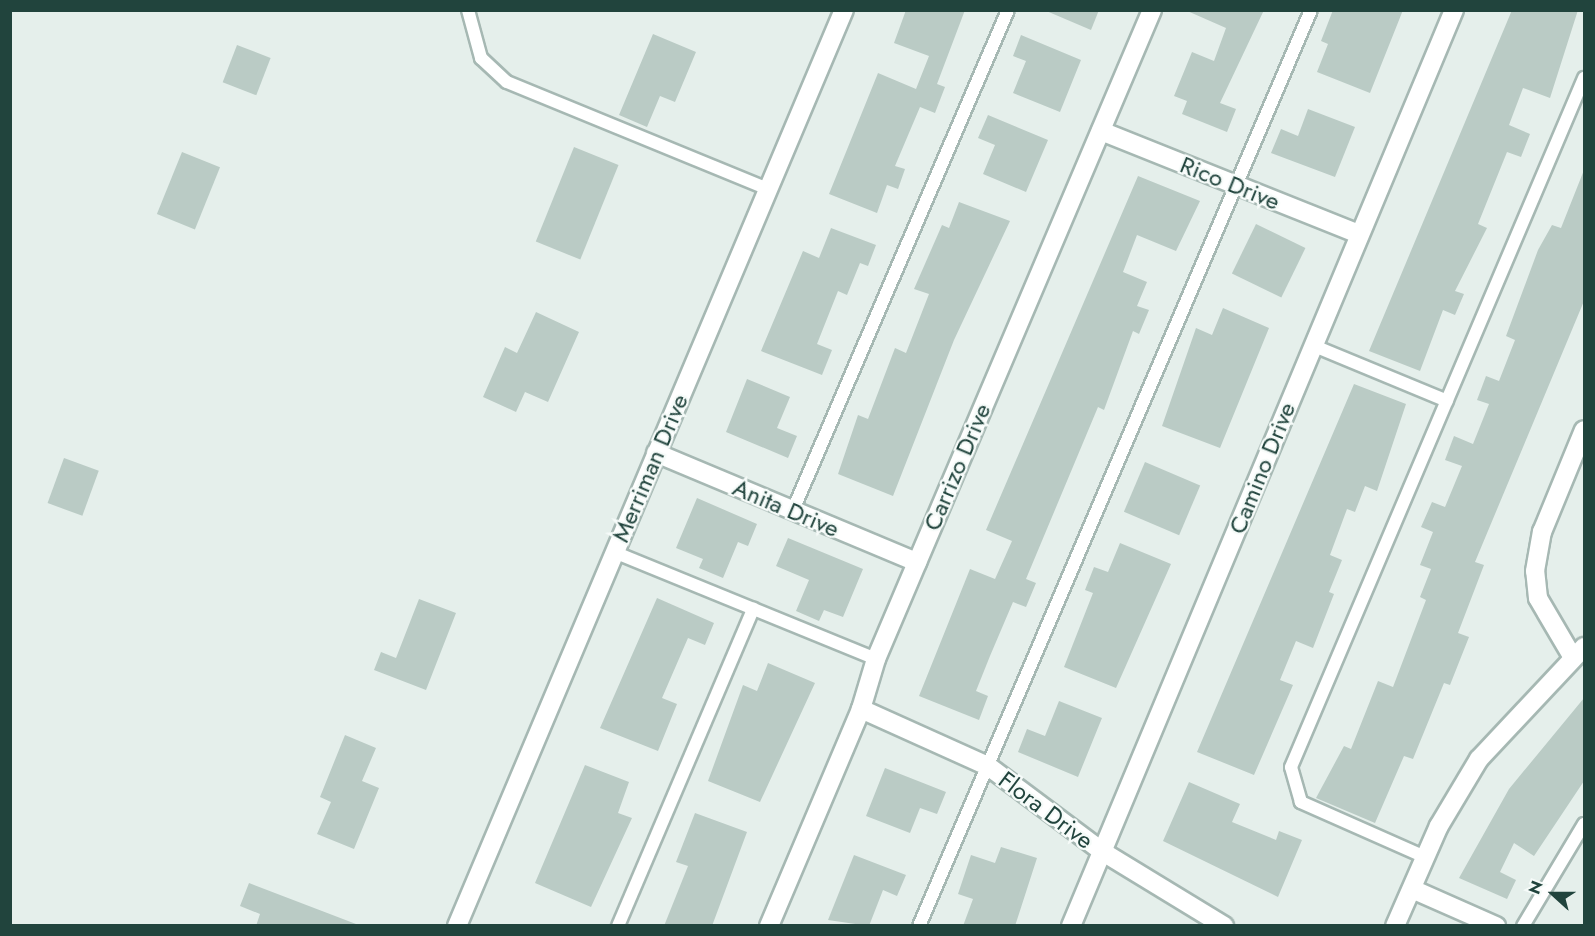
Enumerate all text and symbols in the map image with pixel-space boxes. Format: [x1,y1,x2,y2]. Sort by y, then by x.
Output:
street label: Rico Drive [1176,150,1284,216]
street label: Merriman Drive [606,390,694,546]
street label: Camino Drive [1223,398,1301,538]
street label: Carrizo Drive [917,399,997,535]
street label: Anita Drive [729,473,843,543]
street label: Flora Drive [993,765,1099,855]
north arrow [1523,864,1583,924]
text: N [1523,877,1549,897]

